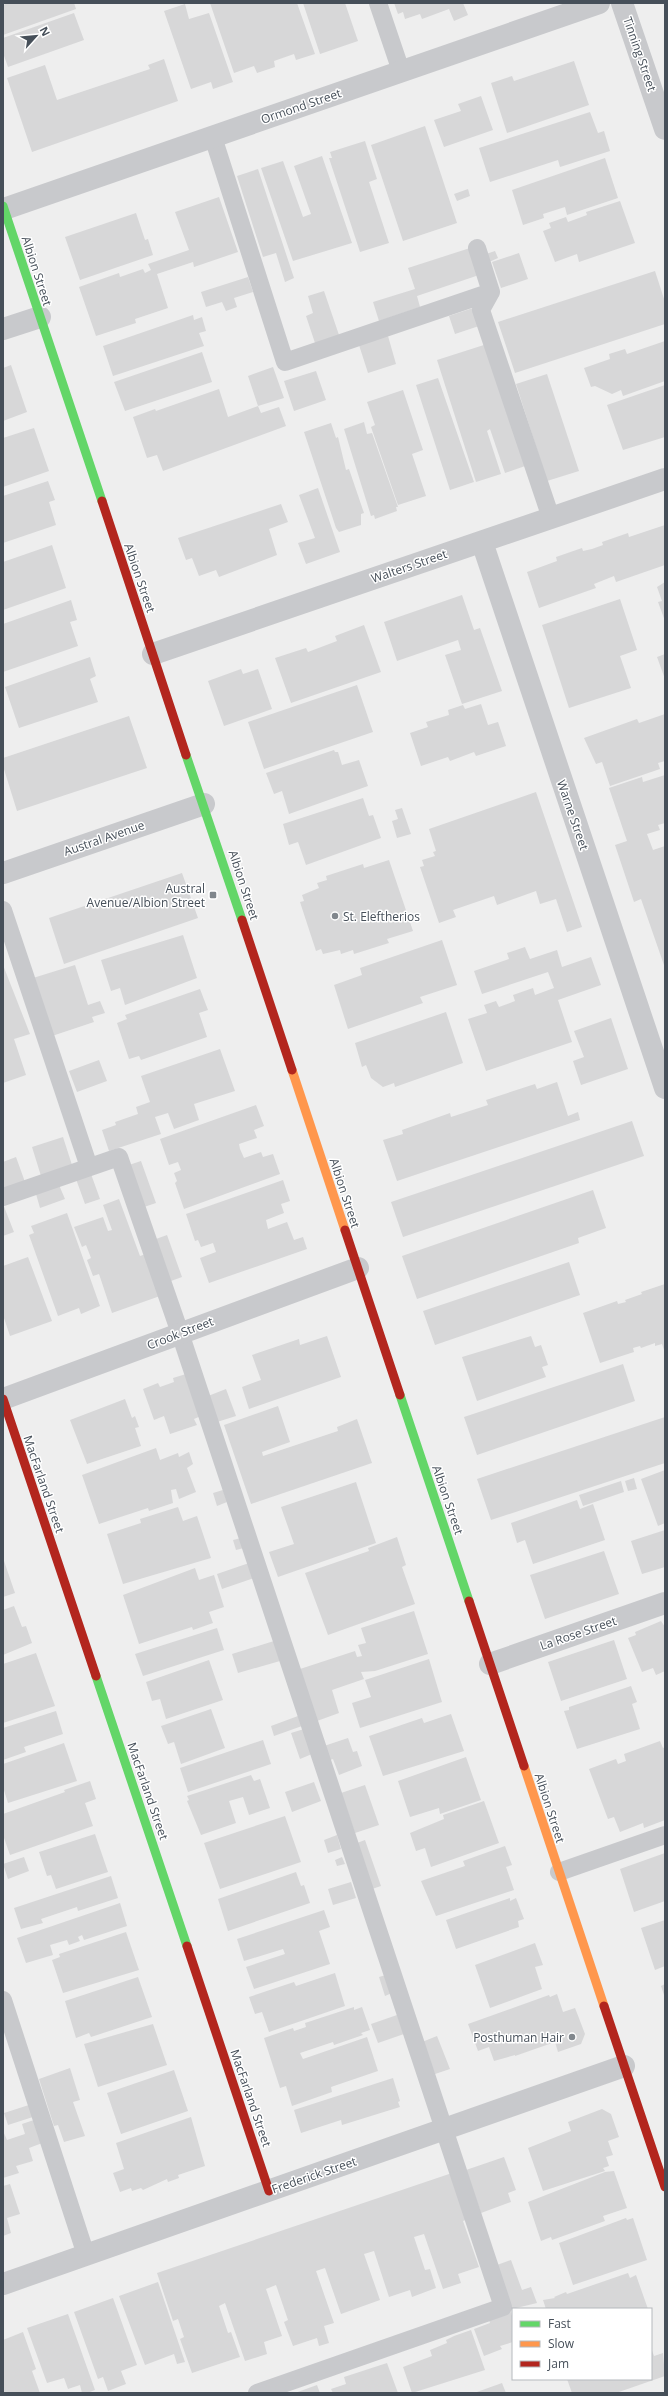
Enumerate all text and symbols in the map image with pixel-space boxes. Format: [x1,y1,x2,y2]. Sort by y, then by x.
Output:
street label: Tinning Street [619,14,661,94]
north arrow [16,16,56,56]
text: N [37,24,54,39]
street label: Ormond Street [259,84,343,128]
street label: Albion Street [18,234,56,308]
street label: Albion Street [120,541,160,615]
street label: Walters Street [369,545,449,587]
street label: Warne Street [553,778,593,852]
street label: Austral Avenue [61,816,147,860]
street label: Albion Street [225,848,263,922]
place label: Austral Avenue/Albion Street [87,880,205,911]
marker: Austral Avenue/Albion Street [208,890,218,900]
place label: St. Eleftherios [343,908,420,925]
marker: St. Eleftherios [330,911,340,921]
street label: Albion Street [326,1156,364,1230]
street label: Crook Street [144,1313,216,1353]
street label: MacFarland Street [19,1433,69,1535]
street label: Albion Street [428,1463,468,1537]
street label: La Rose Street [538,1612,618,1654]
street label: MacFarland Street [123,1740,173,1842]
street label: Albion Street [531,1771,569,1845]
place label: Posthuman Hair [473,2029,564,2046]
marker: Posthuman Hair [567,2032,577,2042]
street label: MacFarland Street [226,2047,276,2149]
street label: Frederick Street [269,2153,359,2197]
legend [512,2308,652,2380]
text: Fast [548,2315,571,2332]
text: Slow [548,2335,575,2352]
text: Jam [547,2355,569,2372]

